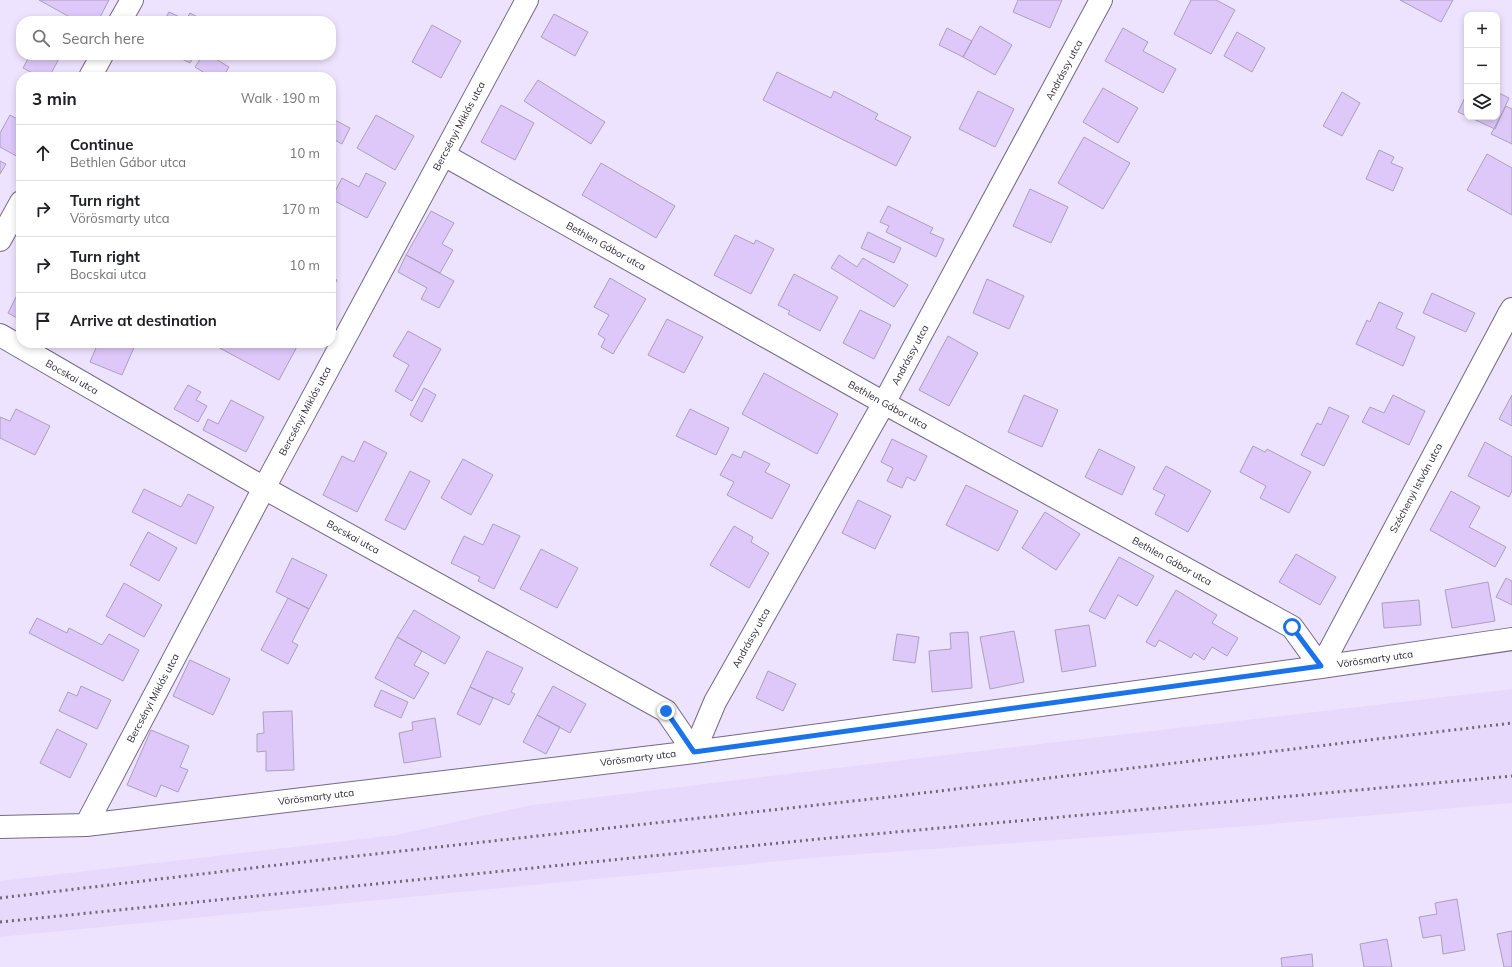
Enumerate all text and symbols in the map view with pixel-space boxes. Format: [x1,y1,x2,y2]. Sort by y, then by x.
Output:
map controls [1464,12,1500,120]
button: + [1464,12,1500,48]
search box [16,16,336,60]
icon: search [30,27,52,49]
text: Search here [62,29,144,48]
street label: Andrássy utca [1043,37,1085,103]
button: − [1464,48,1500,84]
street label: Bercsényi Miklós utca [430,79,488,173]
button: layers [1464,84,1500,120]
text: 3 min [32,88,77,109]
text: Walk · 190 m [241,90,320,106]
text: Continue [70,135,133,154]
icon: ahead [32,142,54,164]
text: 10 m [290,145,320,161]
text: Bethlen Gábor utca [70,154,186,170]
text: Turn right [70,191,140,210]
icon: right [32,198,54,220]
text: 170 m [282,201,320,217]
text: Vörösmarty utca [70,210,170,226]
street label: Bethlen Gábor utca [564,219,648,273]
text: Turn right [70,247,140,266]
icon: right [32,254,54,276]
text: 10 m [290,257,320,273]
text: Bocskai utca [70,266,146,282]
icon: arrive [32,310,54,332]
text: Arrive at destination [70,311,217,330]
street label: Andrássy utca [889,322,931,388]
street label: Bocskai utca [43,357,101,397]
street label: Bercsényi Miklós utca [276,364,334,458]
street label: Bethlen Gábor utca [846,378,930,432]
street label: Széchenyi István utca [1387,441,1445,535]
street label: Bocskai utca [324,517,382,557]
street label: Bethlen Gábor utca [1130,534,1214,588]
street label: Andrássy utca [729,606,773,670]
route start [1283,618,1301,636]
street label: Vörösmarty utca [1336,647,1414,671]
street label: Bercsényi Miklós utca [124,651,182,745]
route end [657,702,675,720]
street label: Vörösmarty utca [599,747,677,769]
street label: Vörösmarty utca [277,786,355,808]

